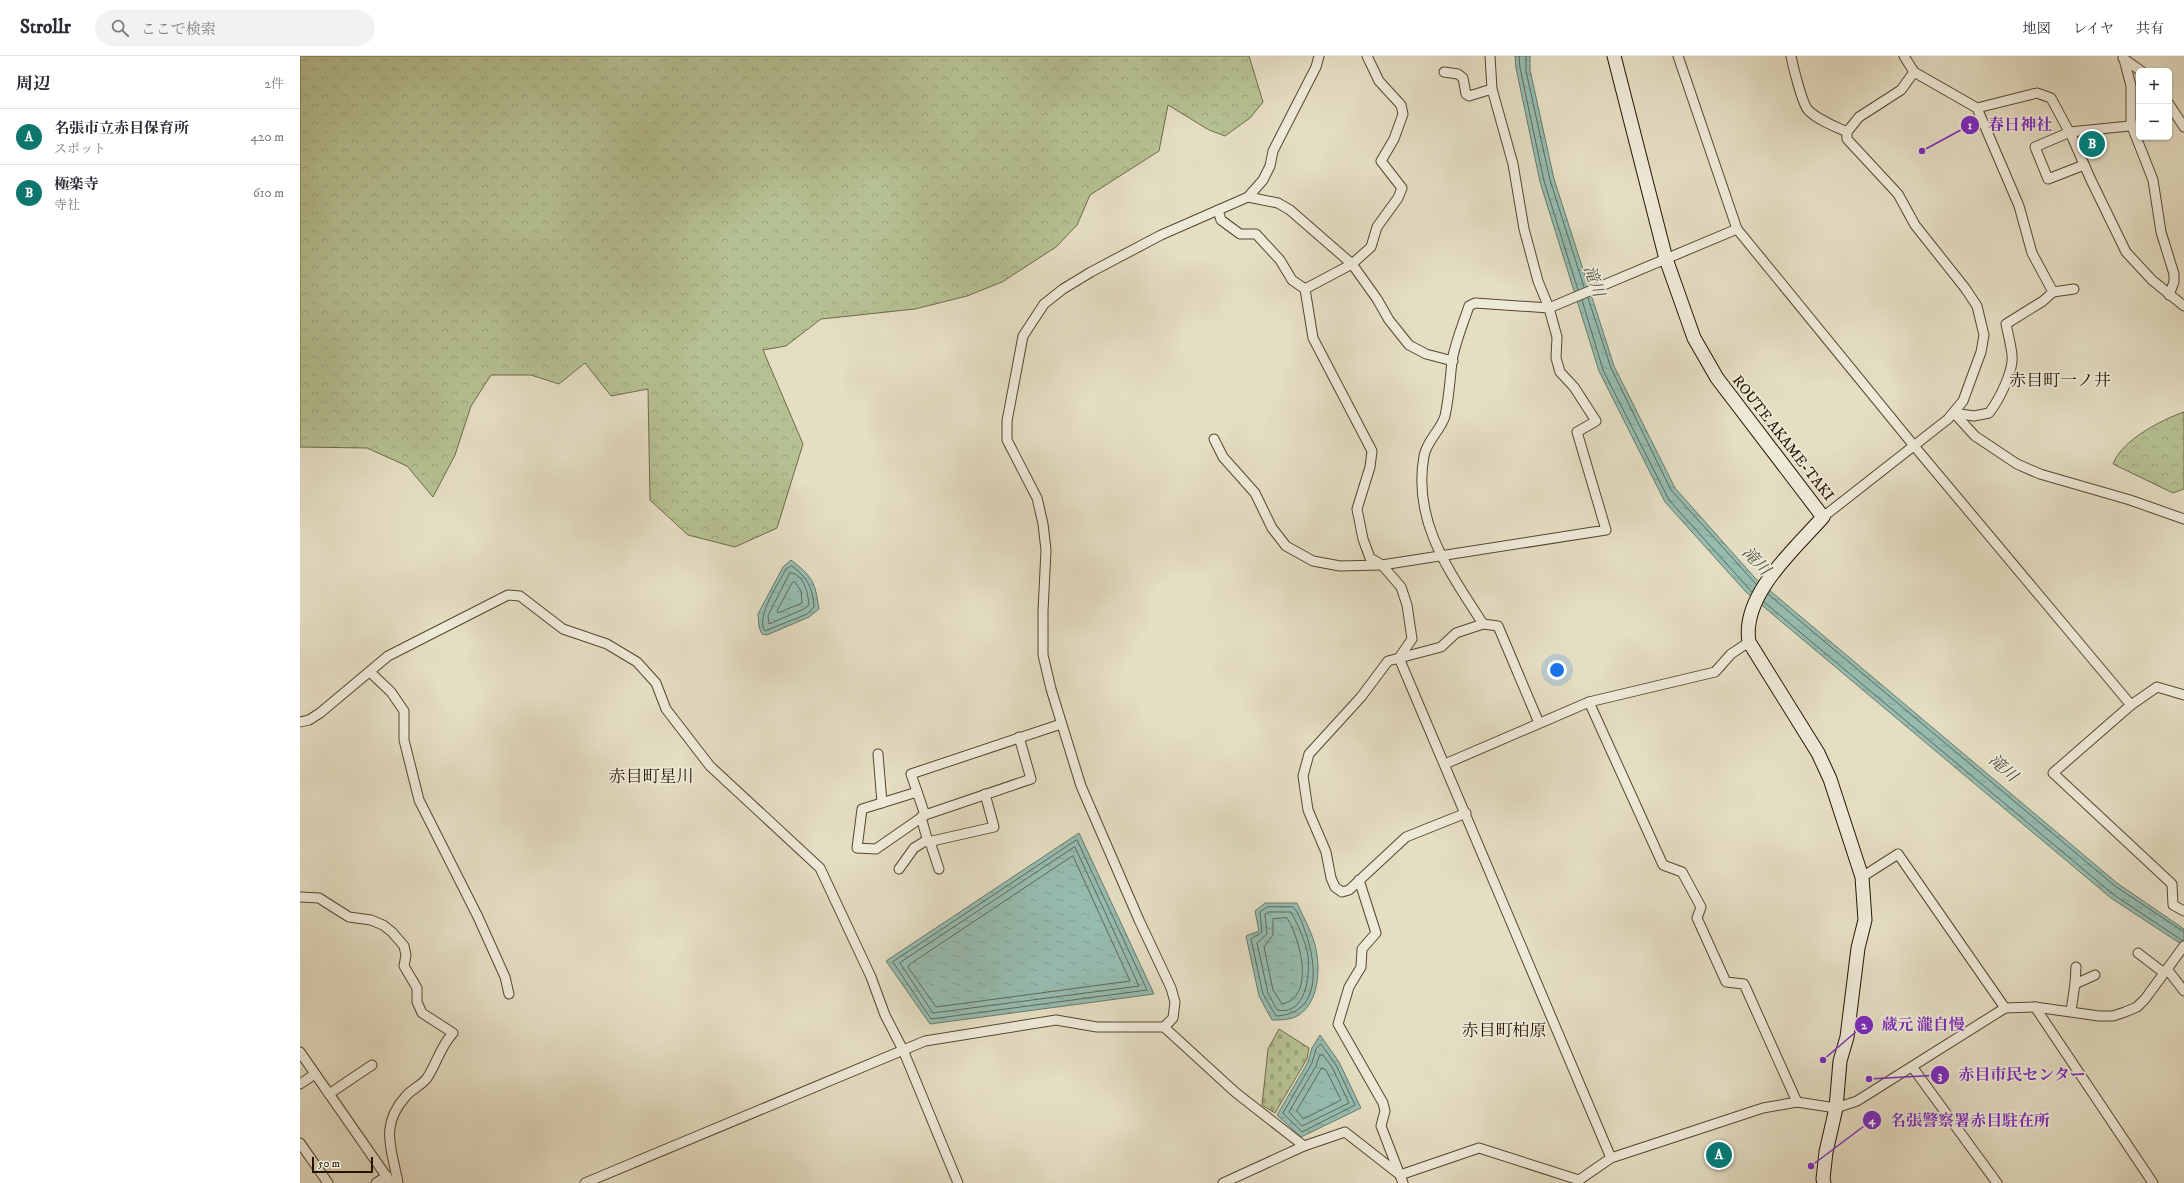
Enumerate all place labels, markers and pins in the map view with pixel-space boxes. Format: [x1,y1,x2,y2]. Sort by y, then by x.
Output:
callout: 春日神社 [1960,111,2060,139]
pin: B [2079,129,2105,159]
callout: 蔵元 瀧自慢 [1854,1011,1973,1039]
callout: 赤目市民センター [1930,1061,2094,1089]
callout: 名張警察署赤目駐在所 [1862,1106,2058,1134]
pin: A [1706,1140,1732,1170]

